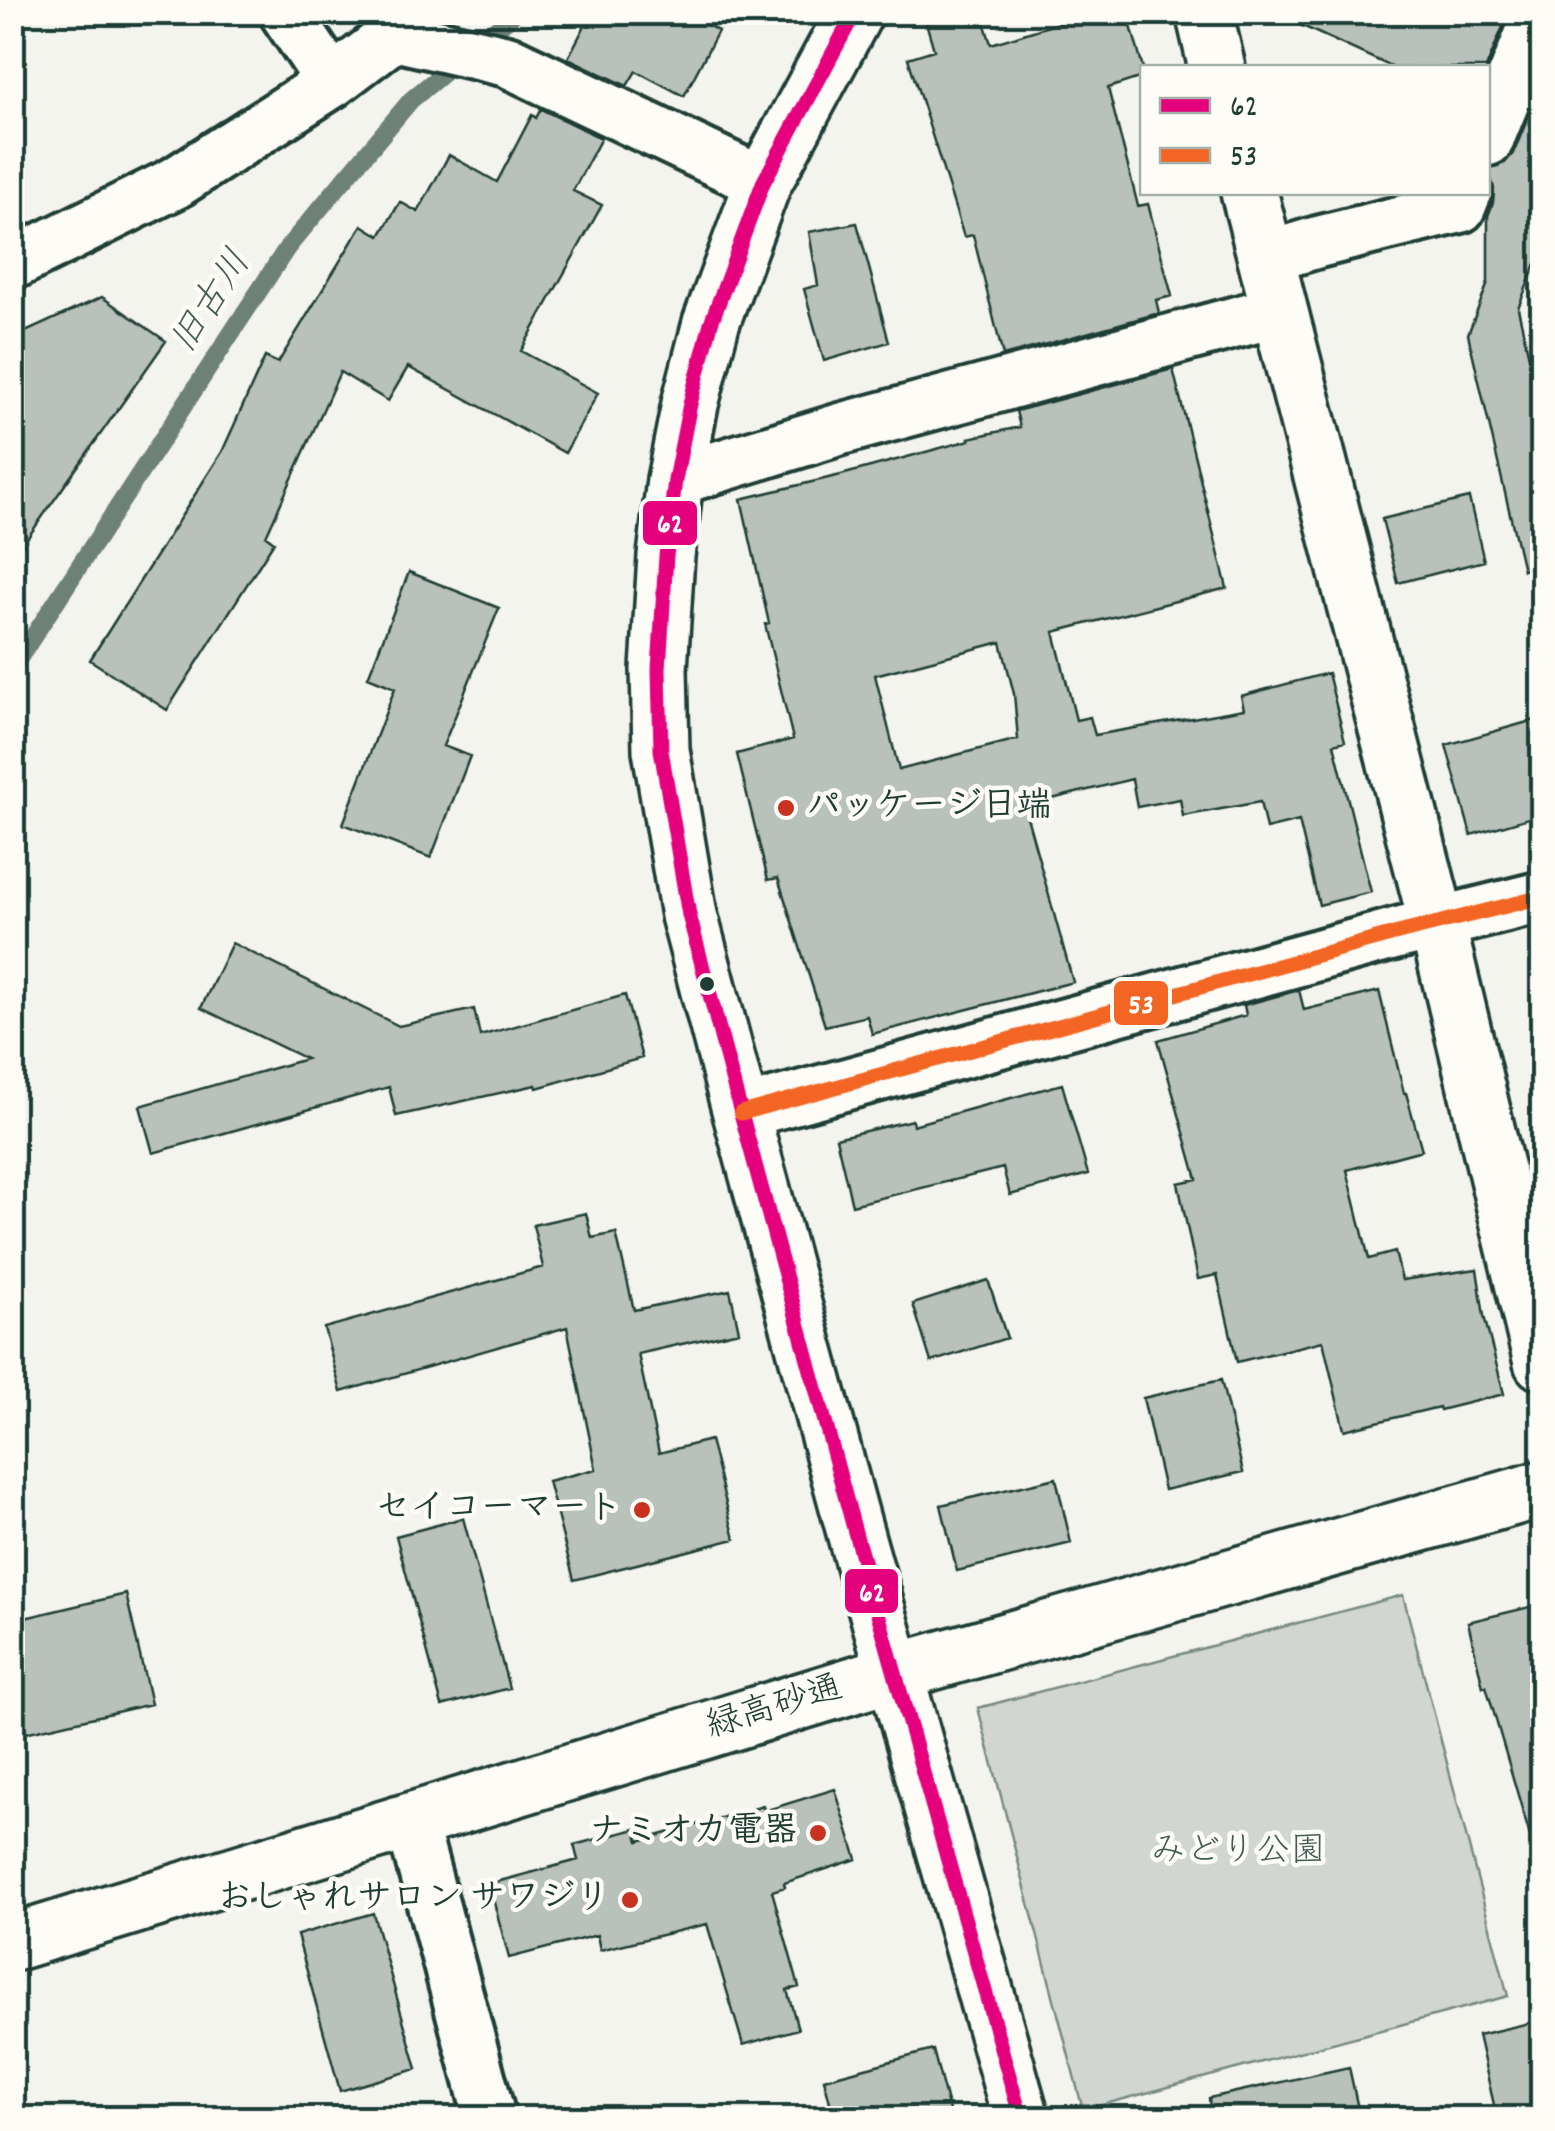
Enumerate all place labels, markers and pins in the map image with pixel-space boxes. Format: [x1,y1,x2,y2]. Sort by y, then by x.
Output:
place label: パッケージ日端 [806,783,1052,833]
marker: パッケージ日端 [775,797,797,819]
unlabelled marker [697,974,717,994]
place label: セイコーマート [376,1485,622,1535]
marker: セイコーマート [631,1499,653,1521]
place label: ナミオカ電器 [589,1808,798,1858]
marker: ナミオカ電器 [807,1822,829,1844]
place label: おしゃれサロン サワジリ [217,1875,610,1925]
marker: おしゃれサロン サワジリ [619,1889,641,1911]

